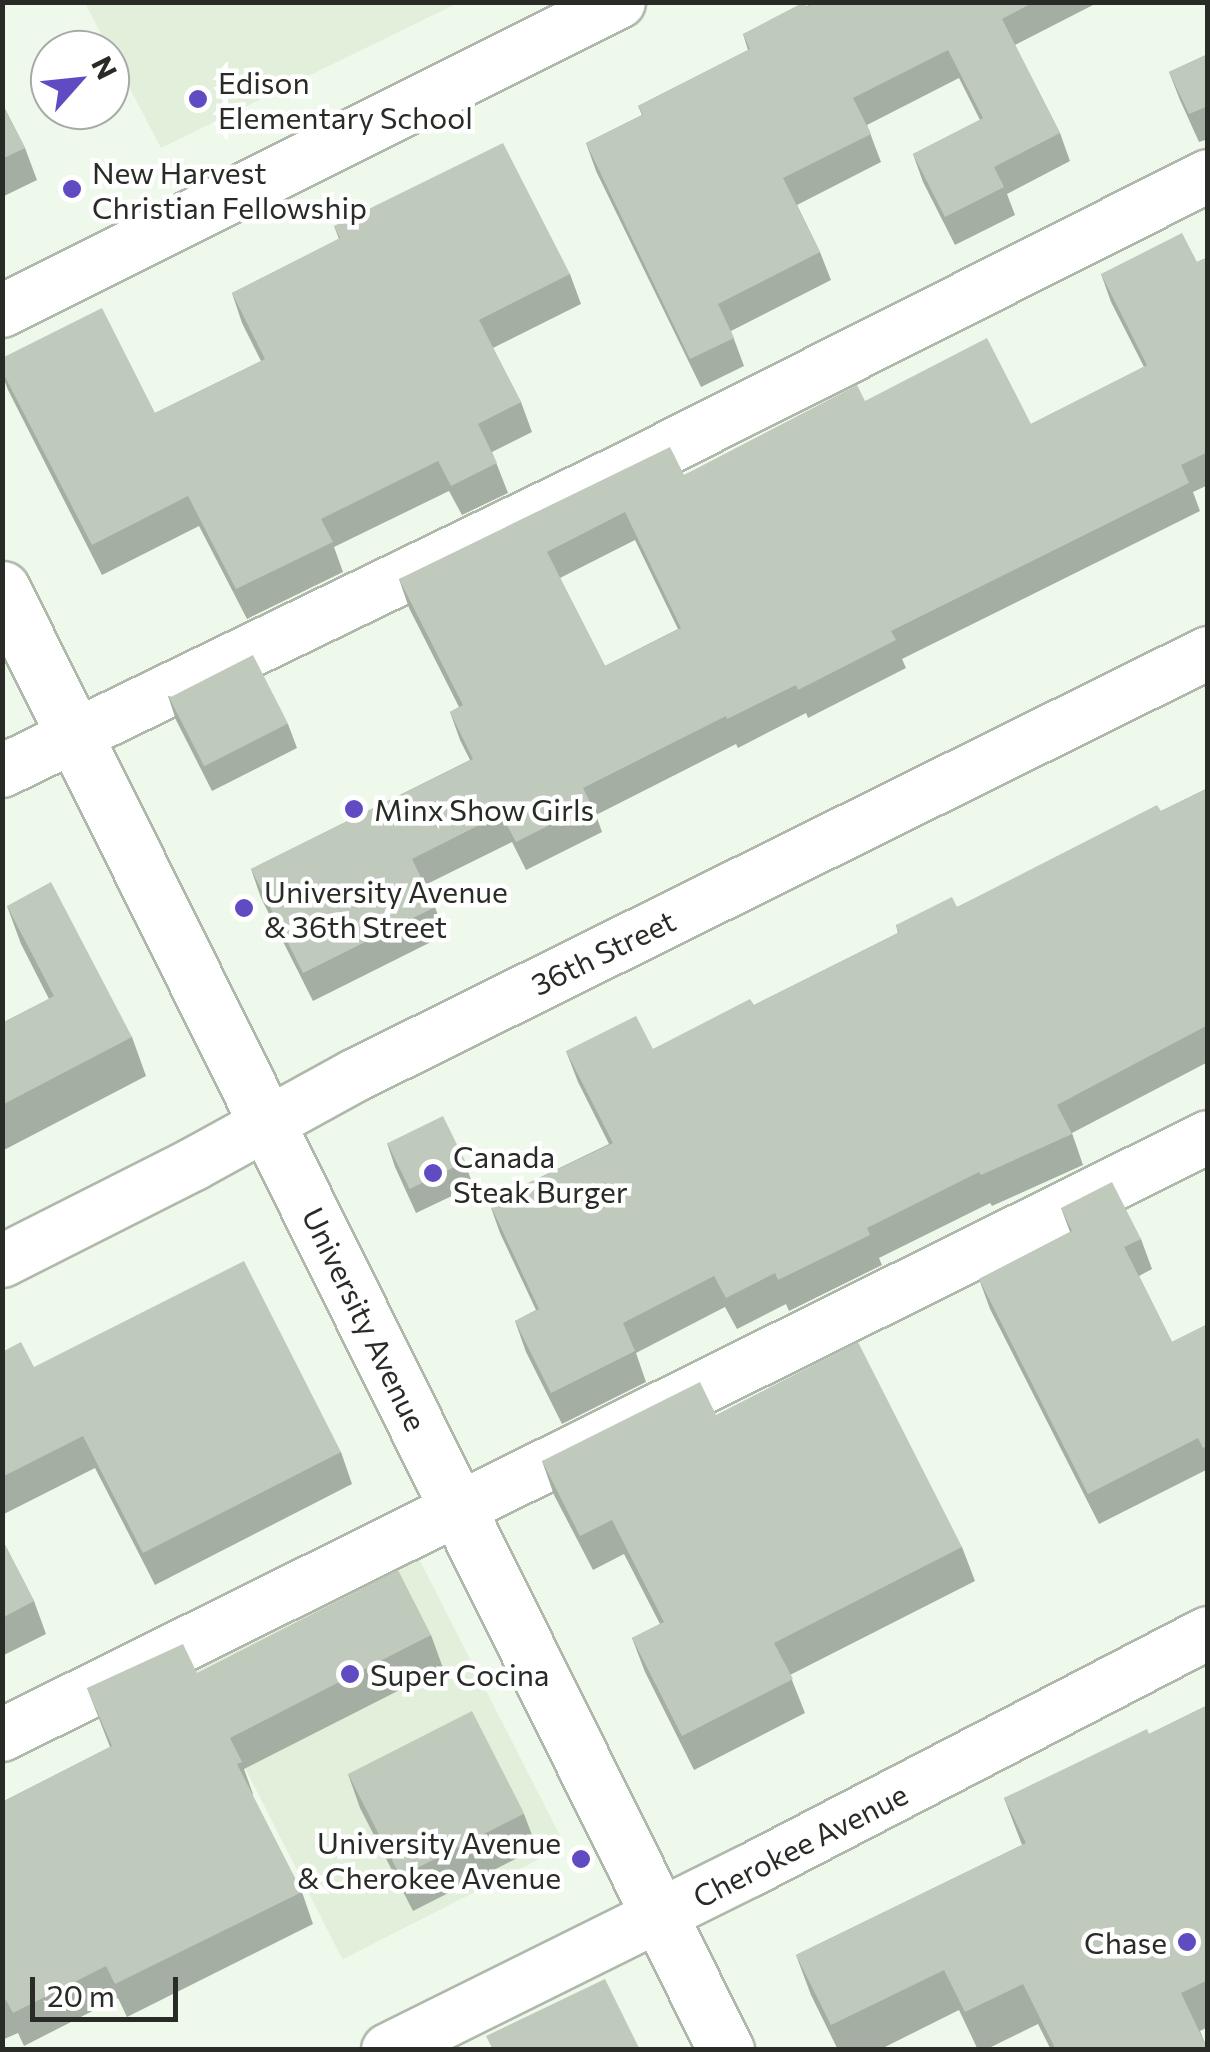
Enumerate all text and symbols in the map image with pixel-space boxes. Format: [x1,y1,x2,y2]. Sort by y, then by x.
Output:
north arrow [30,30,130,130]
text: N [85,50,125,84]
place label: Edison Elementary School [218,64,473,134]
marker: Edison Elementary School [187,88,209,110]
place label: New Harvest Christian Fellowship [92,154,367,224]
marker: New Harvest Christian Fellowship [61,178,83,200]
place label: Minx Show Girls [374,791,594,827]
marker: Minx Show Girls [343,798,365,820]
place label: University Avenue & 36th Street [264,873,508,944]
marker: University Avenue & 36th Street [233,897,255,919]
street label: 36th Street [525,902,681,1002]
place label: Canada Steak Burger [453,1138,628,1208]
marker: Canada Steak Burger [422,1162,444,1184]
street label: University Avenue [295,1202,435,1436]
place label: Super Cocina [370,1656,550,1692]
marker: Super Cocina [339,1663,361,1685]
street label: Cherokee Avenue [687,1775,913,1915]
place label: University Avenue & Cherokee Avenue [297,1824,561,1894]
marker: University Avenue & Cherokee Avenue [570,1848,592,1870]
place label: Chase [1084,1924,1167,1960]
marker: Chase [1176,1931,1198,1953]
scale bar [35,1957,182,2019]
text: 20 m [47,1976,115,2013]

